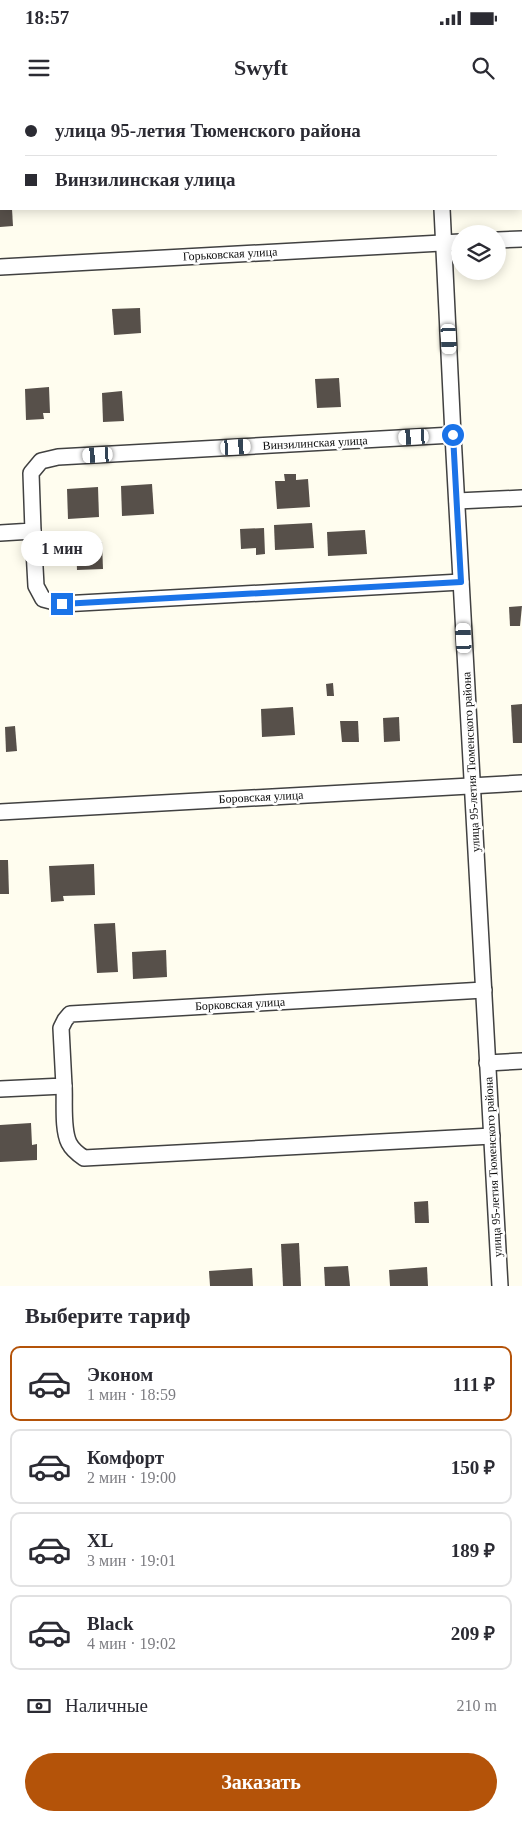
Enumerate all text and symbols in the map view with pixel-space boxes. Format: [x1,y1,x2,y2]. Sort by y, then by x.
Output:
text: 18:57 [25,7,69,28]
icon: menu [25,54,53,82]
icon: search [469,54,497,82]
text: Swyft [234,55,288,80]
text: улица 95-летия Тюменского района [55,120,361,141]
text: Винзилинская улица [55,169,235,190]
map controls [451,225,506,280]
button: layers [451,225,506,280]
street label: Горьковская улица [182,244,278,263]
car [440,324,457,354]
route start [442,424,464,446]
car [398,429,429,445]
street label: Винзилинская улица [262,433,369,453]
car [220,439,251,455]
car [82,447,113,463]
callout: 1 мин [21,532,103,566]
text: 1 мин [41,540,83,557]
route end [51,593,73,615]
car [455,623,472,653]
street label: улица 95-летия Тюменского района [459,671,483,853]
street label: Боровская улица [218,788,304,806]
street label: Борковская улица [195,995,286,1013]
street label: улица 95-летия Тюменского района [481,1076,505,1258]
text: Выберите тариф [25,1303,191,1328]
icon: car [27,1361,72,1406]
text: Эконом [87,1364,153,1385]
text: 111 ₽ [453,1374,495,1395]
text: 1 мин · 18:59 [87,1386,176,1403]
icon: car [27,1444,72,1489]
text: Комфорт [87,1447,164,1468]
text: 150 ₽ [451,1457,495,1478]
text: 2 мин · 19:00 [87,1469,176,1486]
icon: car [27,1527,72,1572]
text: XL [87,1530,113,1551]
text: 189 ₽ [451,1540,495,1561]
text: 3 мин · 19:01 [87,1552,176,1569]
icon: car [27,1610,72,1655]
text: Black [87,1613,133,1634]
text: 209 ₽ [451,1623,495,1644]
text: 4 мин · 19:02 [87,1635,176,1652]
icon: cash [25,1692,53,1720]
text: Наличные [65,1695,148,1716]
text: 210 m [457,1697,497,1714]
button: Заказать [25,1753,497,1811]

